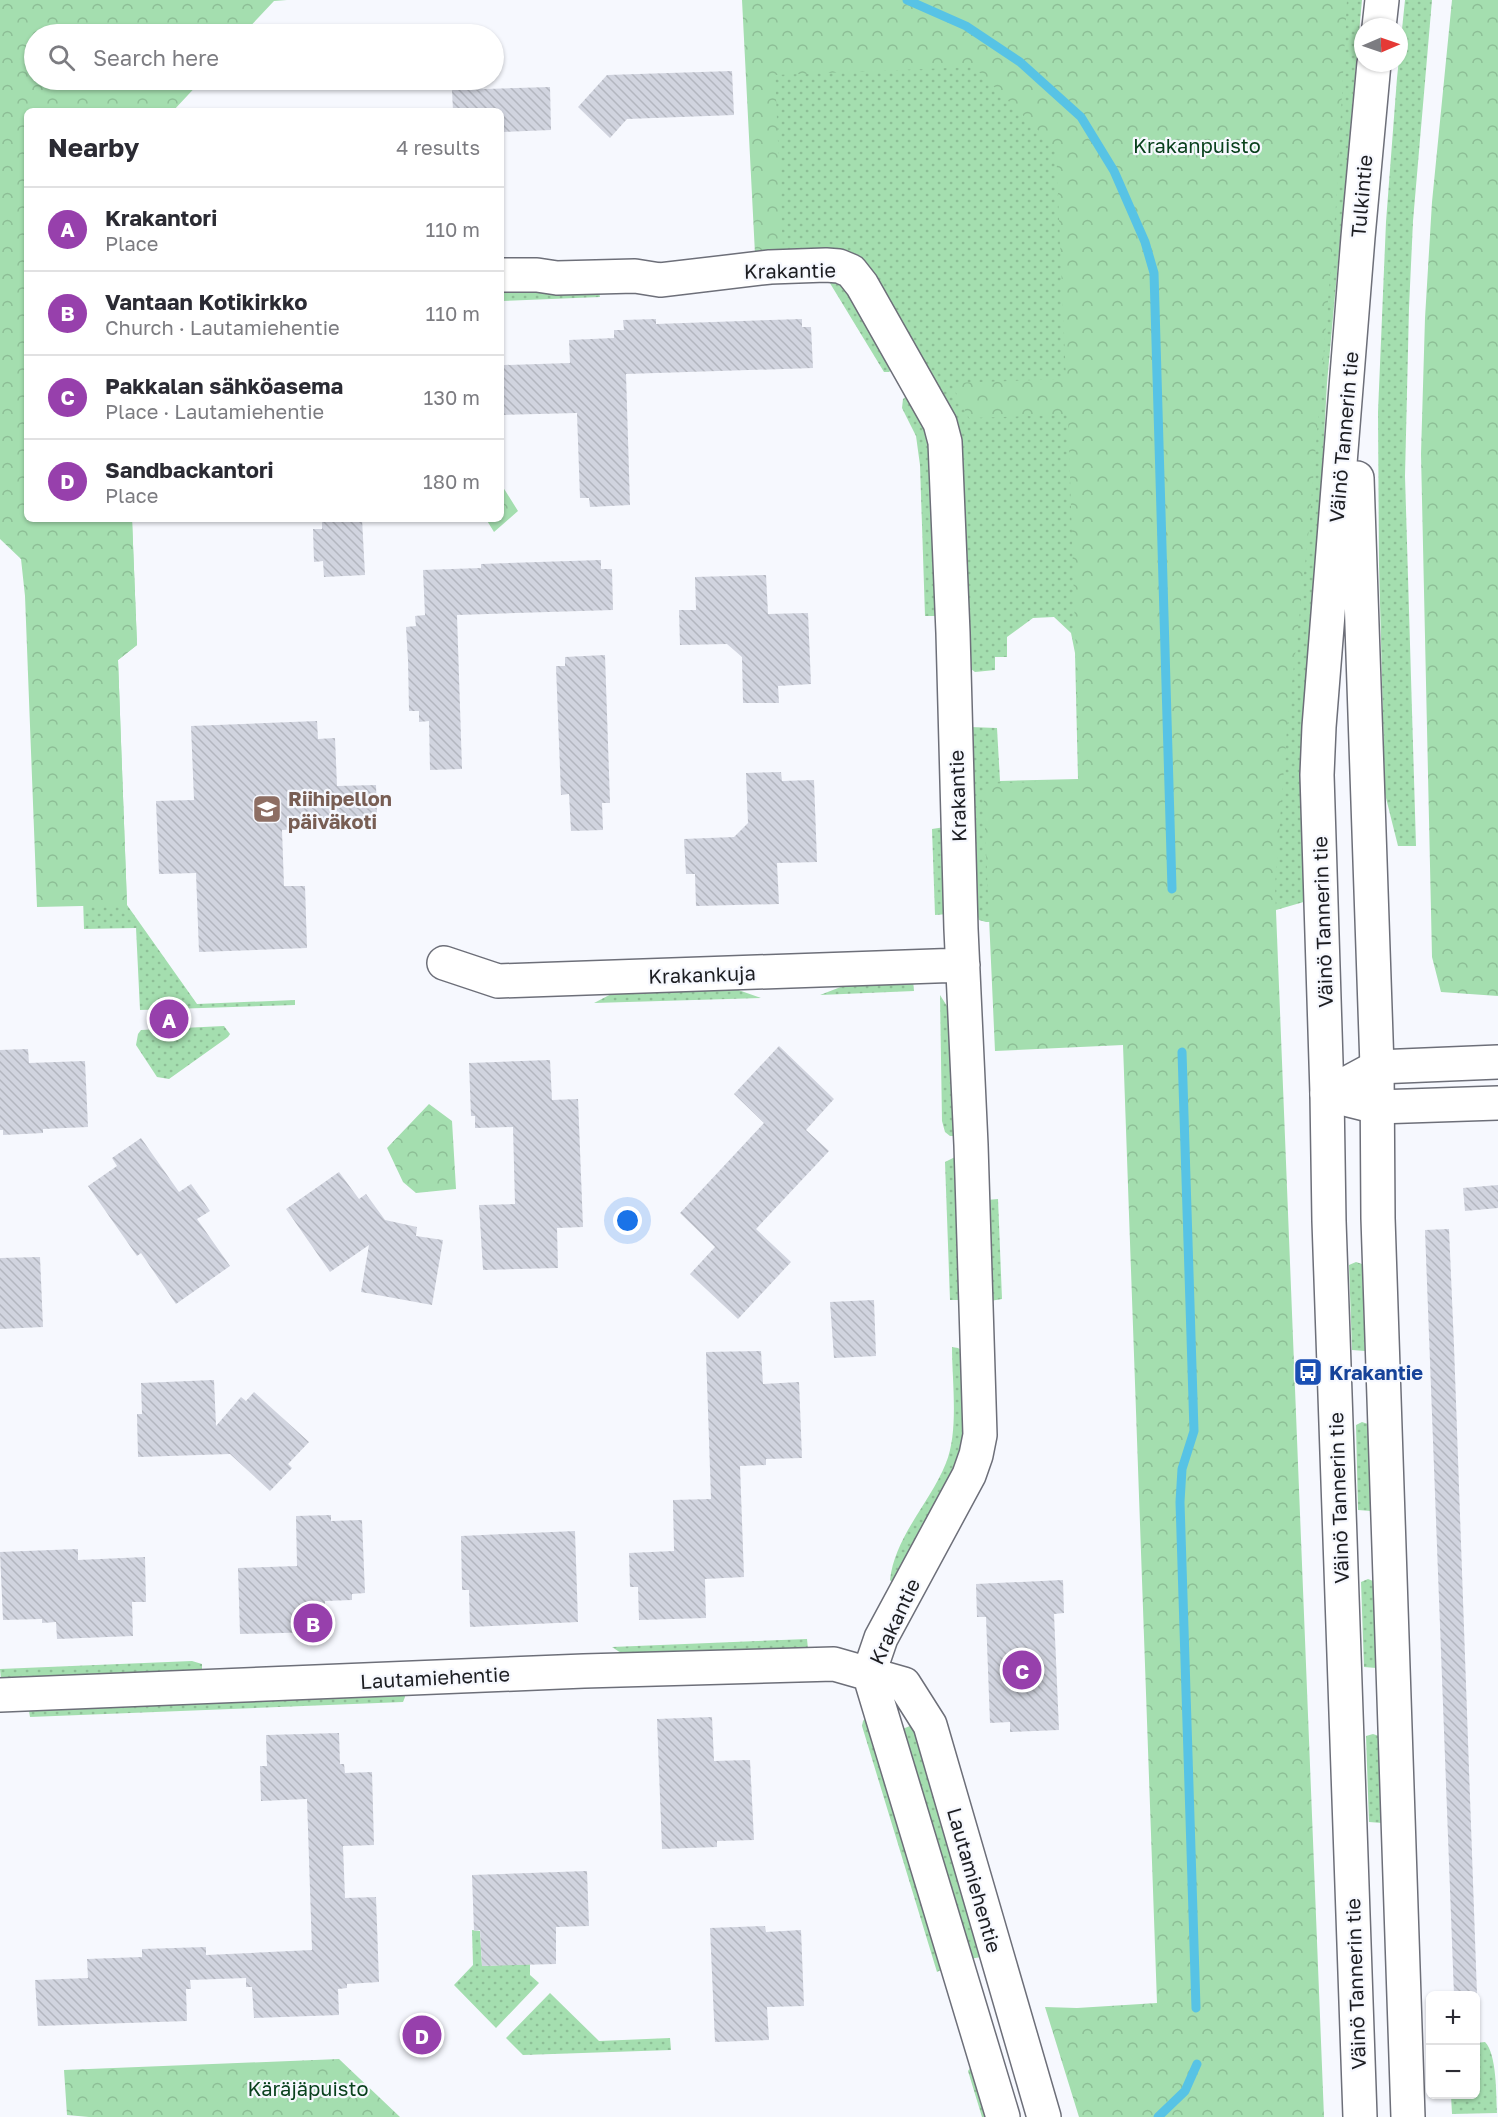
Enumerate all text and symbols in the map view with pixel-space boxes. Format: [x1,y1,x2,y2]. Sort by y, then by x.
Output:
north arrow [1354,18,1408,72]
search box [24,24,504,90]
icon: search [45,41,78,74]
text: Search here [93,44,219,71]
text: Nearby [48,132,139,163]
park label: Krakanpuisto [1133,133,1261,157]
text: 4 results [396,135,480,159]
street label: Tulkintie [1345,154,1377,238]
text: Krakantori [105,204,217,231]
text: A [60,217,75,241]
text: 110 m [426,217,480,241]
text: Place [105,231,158,255]
street label: Krakantie [744,257,836,283]
text: Vantaan Kotikirkko [105,288,307,315]
text: B [60,301,75,325]
text: 110 m [426,301,480,325]
text: Church · Lautamiehentie [105,315,340,339]
street label: Väinö Tannerin tie [1324,350,1362,524]
text: Pakkalan sähköasema [105,372,343,399]
text: C [60,385,75,409]
text: 130 m [424,385,480,409]
text: Place · Lautamiehentie [105,399,324,423]
text: Sandbackantori [105,456,274,483]
text: D [60,469,75,493]
text: 180 m [423,469,480,493]
text: Place [105,483,158,507]
street label: Krakantie [943,750,971,842]
place label: Riihipellon päiväkoti [288,786,392,833]
school or university icon: Riihipellon päiväkoti [251,793,283,825]
street label: Väinö Tannerin tie [1307,836,1337,1008]
street label: Krakankuja [648,960,756,988]
pin: A [150,996,188,1042]
your location [613,1206,642,1235]
bus stop icon: Krakantie [1292,1356,1324,1388]
place label: Krakantie [1329,1360,1423,1384]
street label: Väinö Tannerin tie [1323,1412,1353,1584]
street label: Krakantie [864,1574,924,1668]
pin: B [294,1600,332,1646]
pin: C [1002,1648,1042,1692]
street label: Lautamiehentie [360,1661,510,1693]
street label: Lautamiehentie [943,1805,1007,1955]
street label: Väinö Tannerin tie [1340,1898,1370,2070]
map controls [1426,1991,1480,2099]
button: + [1426,1991,1480,2045]
pin: D [402,2012,442,2058]
button: − [1426,2045,1480,2099]
park label: Käräjäpuisto [248,2076,368,2100]

